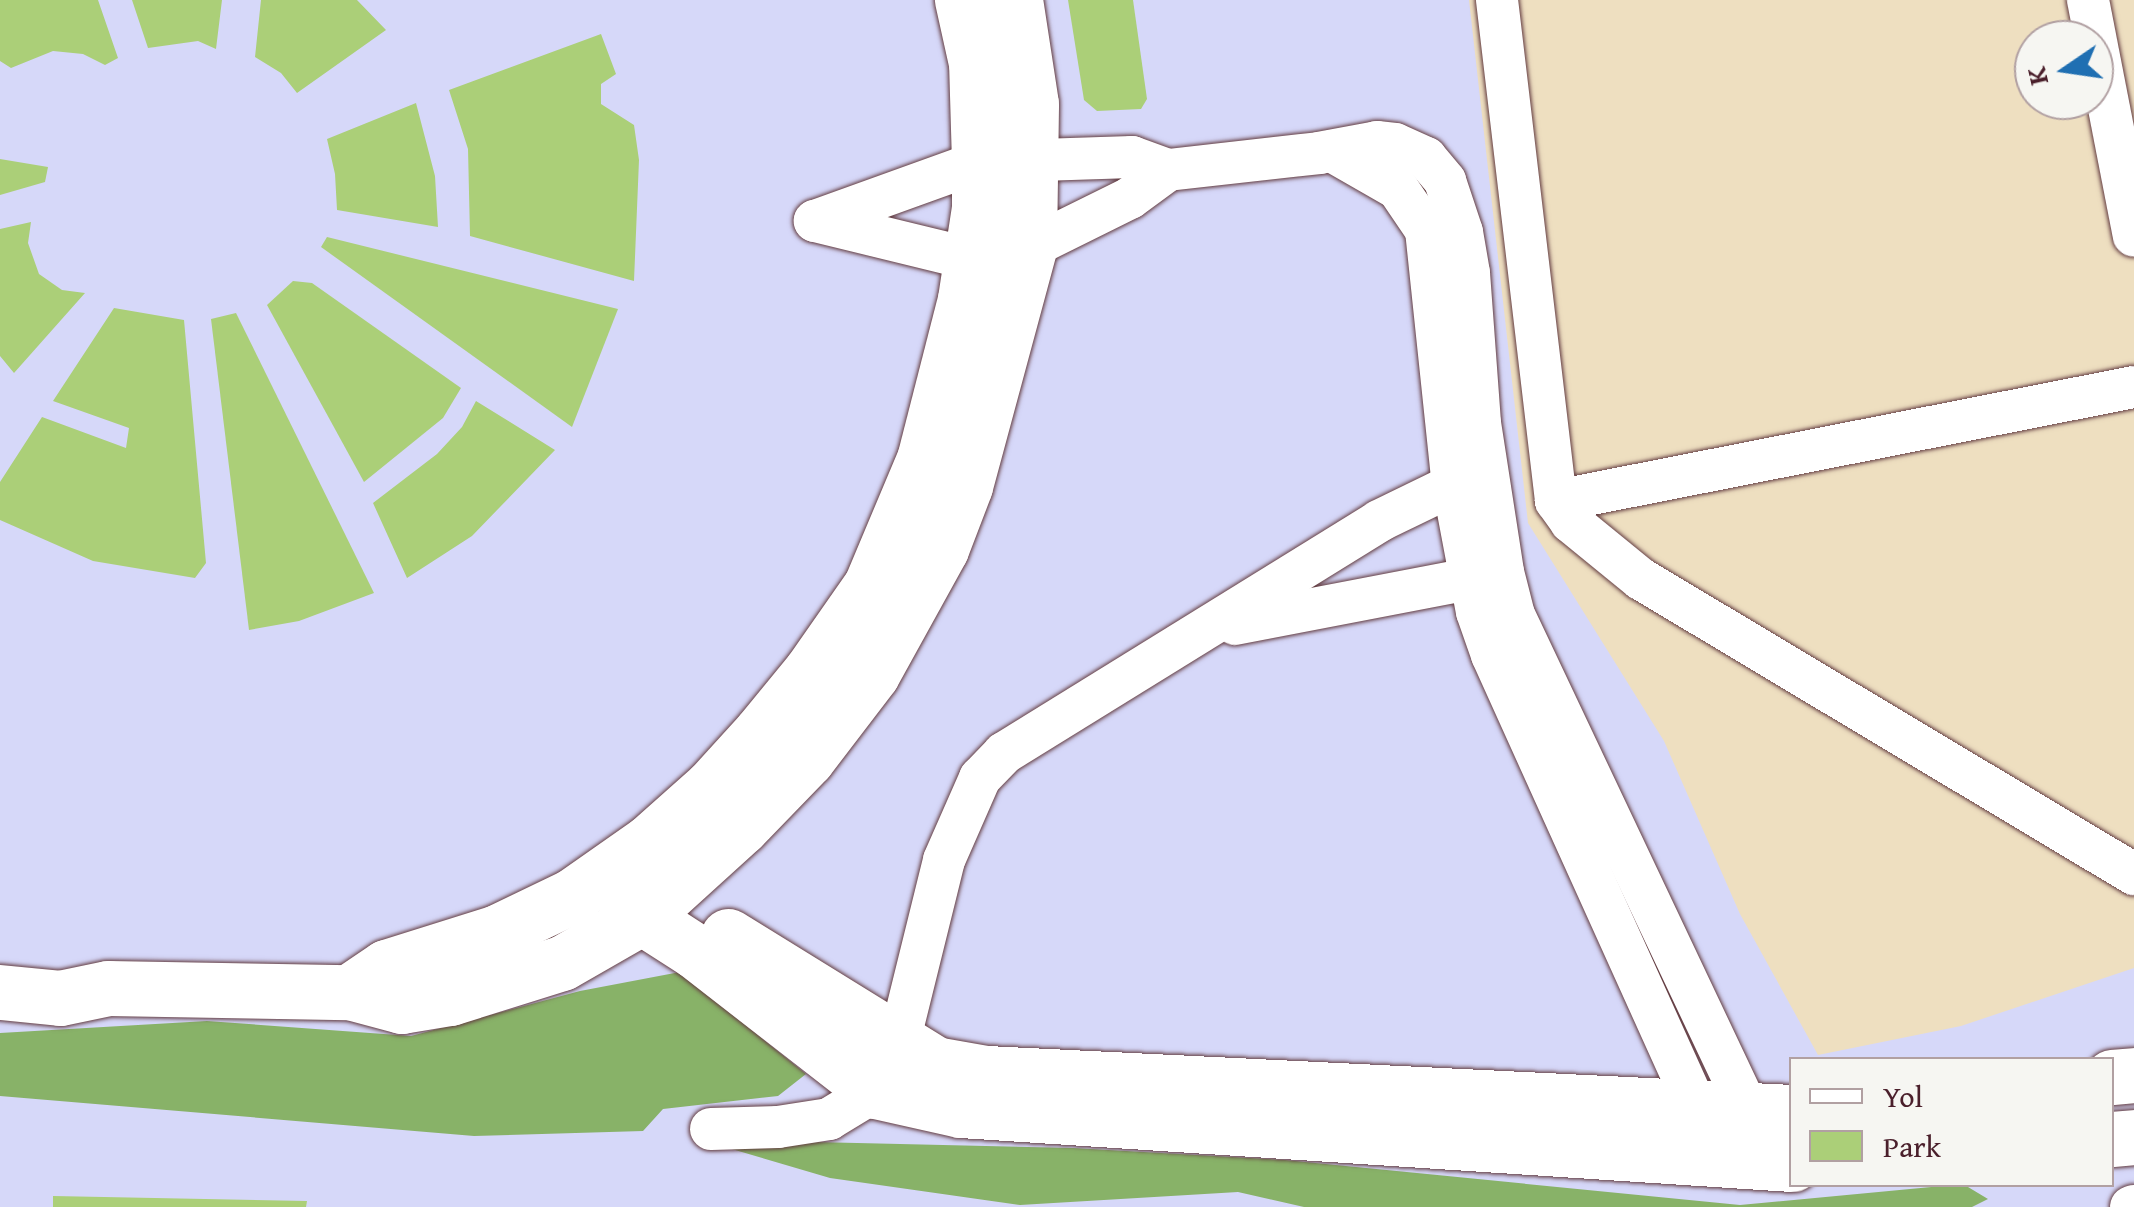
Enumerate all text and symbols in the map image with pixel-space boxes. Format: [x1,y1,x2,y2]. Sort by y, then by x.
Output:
north arrow [2014,20,2114,120]
text: K [2014,63,2058,90]
legend [1789,1057,2114,1187]
text: Yol [1883,1074,1923,1118]
text: Park [1883,1124,1941,1168]

